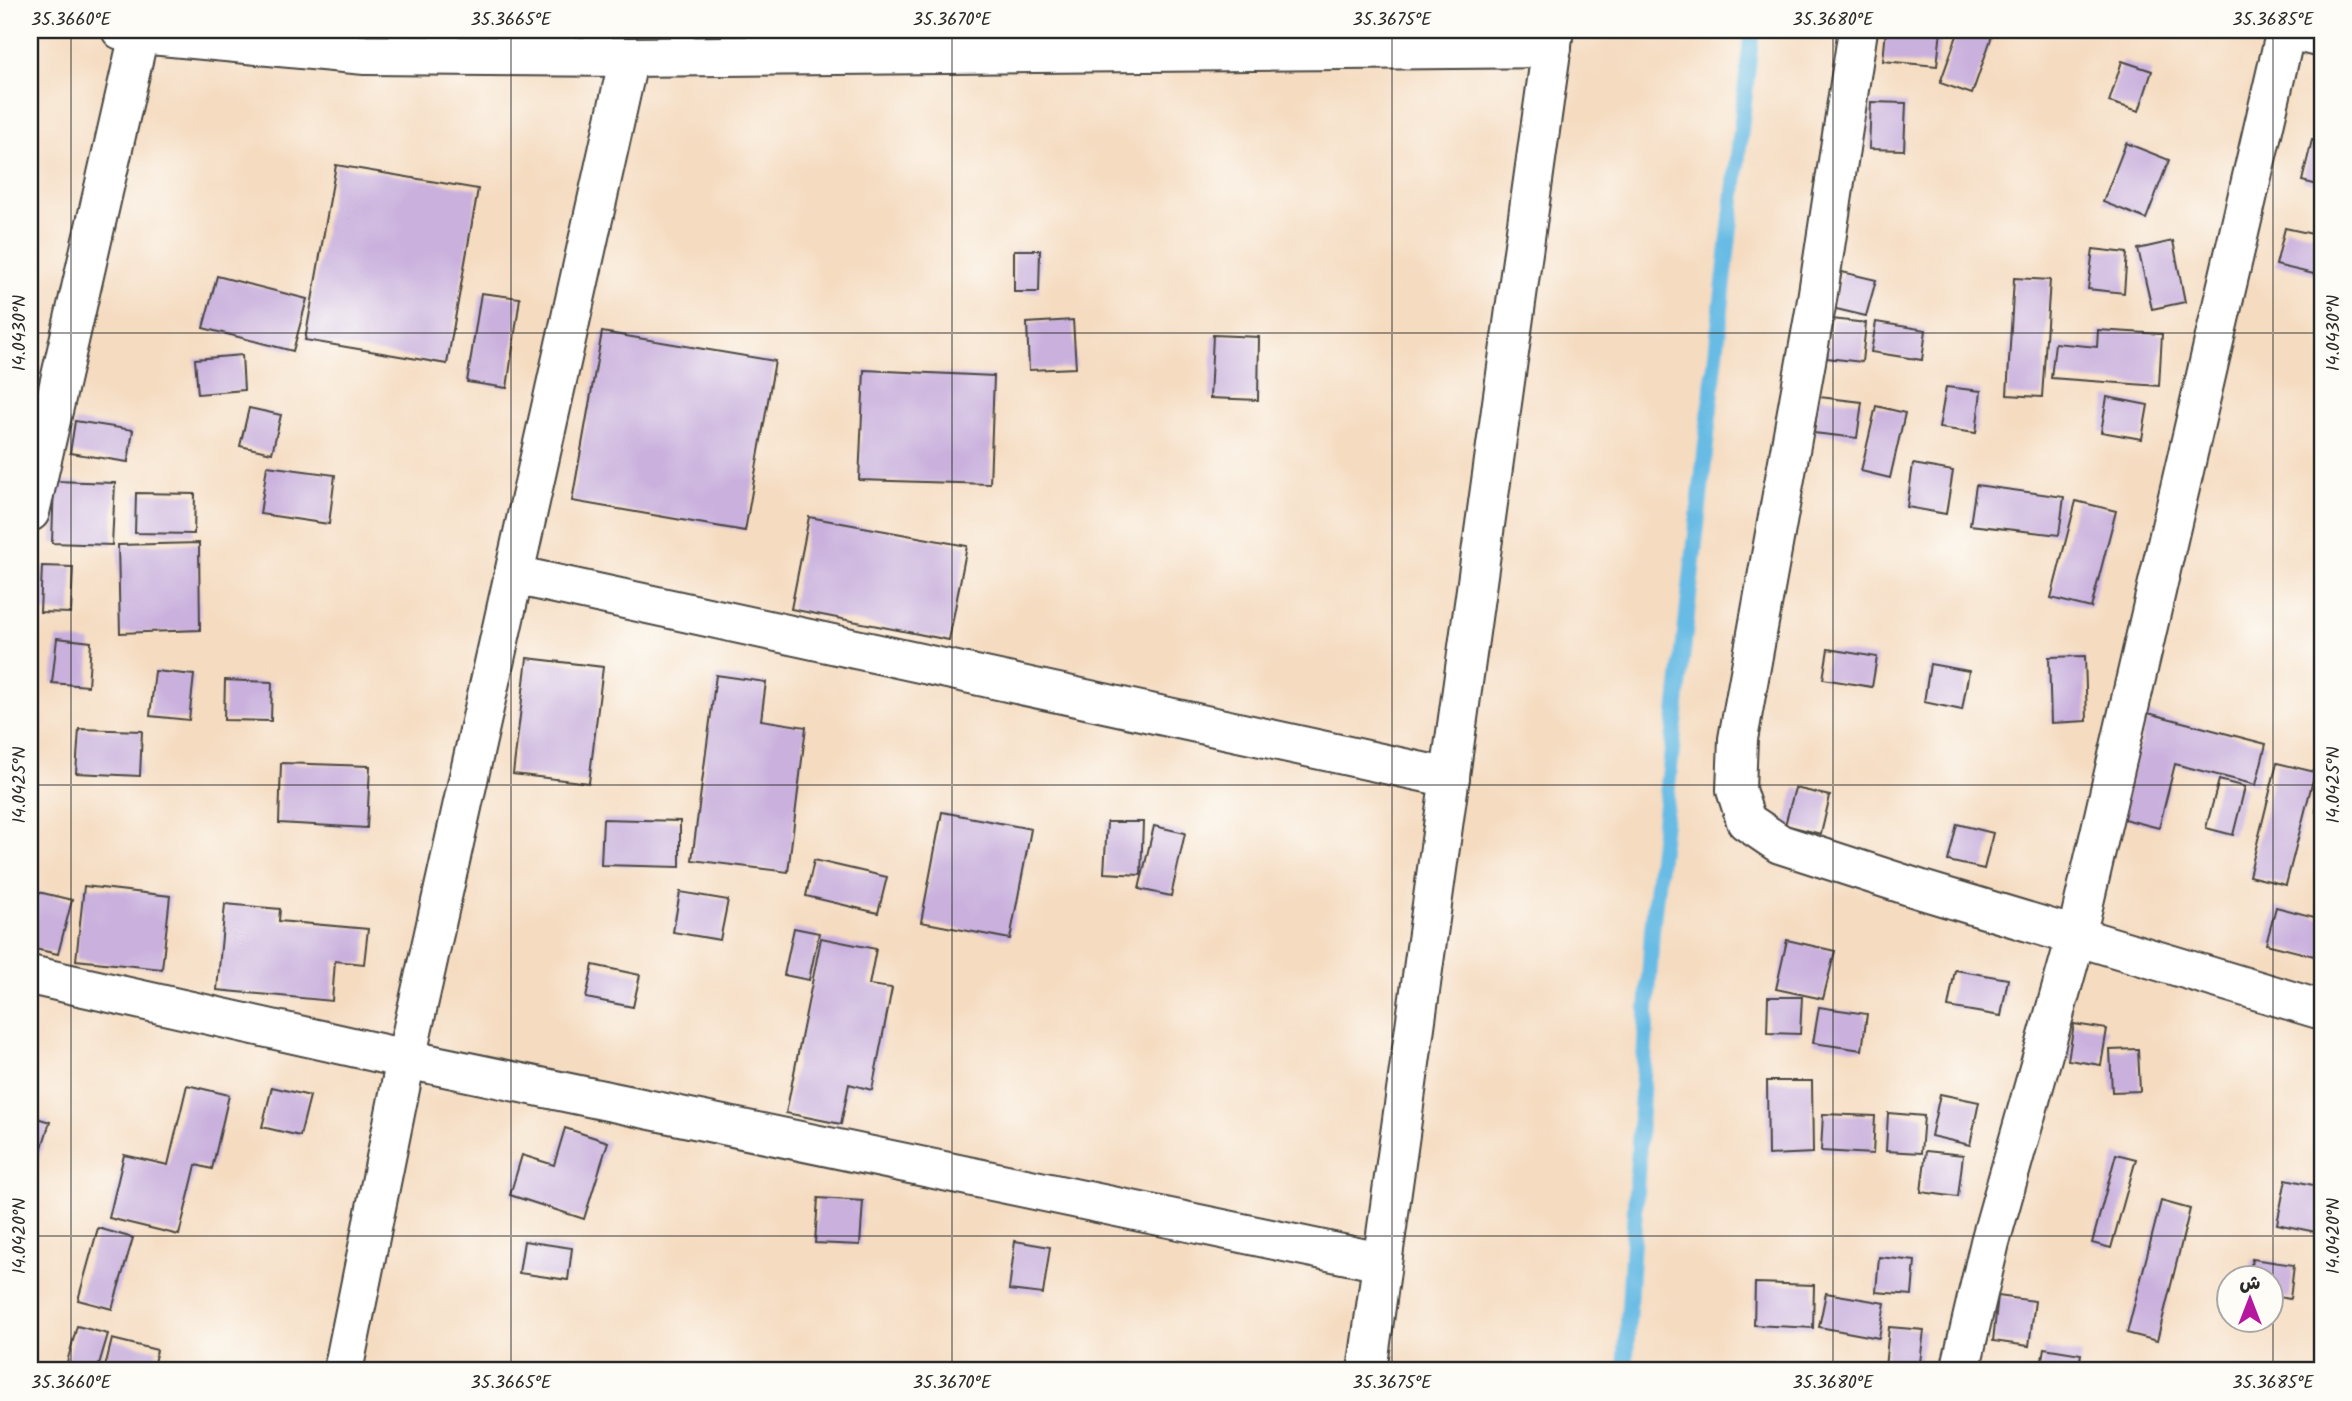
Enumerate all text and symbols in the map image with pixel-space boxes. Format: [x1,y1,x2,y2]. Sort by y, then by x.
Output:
text: 35.3660°E [31,6,112,35]
text: 35.3665°E [471,6,552,35]
text: 35.3670°E [913,6,992,35]
text: 35.3675°E [1352,6,1432,35]
text: 35.3680°E [1793,6,1874,35]
text: 35.3685°E [2232,6,2314,35]
text: 14.0430°N [6,295,35,371]
text: 14.0430°N [2320,295,2349,371]
text: 14.0425°N [6,746,35,824]
text: 14.0425°N [2320,746,2349,824]
text: 14.0420°N [6,1198,35,1274]
text: 14.0420°N [2320,1198,2349,1274]
north arrow [2216,1264,2286,1334]
text: ش [2240,1269,2261,1299]
text: 35.3660°E [31,1369,112,1398]
text: 35.3665°E [471,1369,552,1398]
text: 35.3670°E [913,1369,992,1398]
text: 35.3675°E [1352,1369,1432,1398]
text: 35.3680°E [1793,1369,1874,1398]
text: 35.3685°E [2232,1369,2314,1398]

